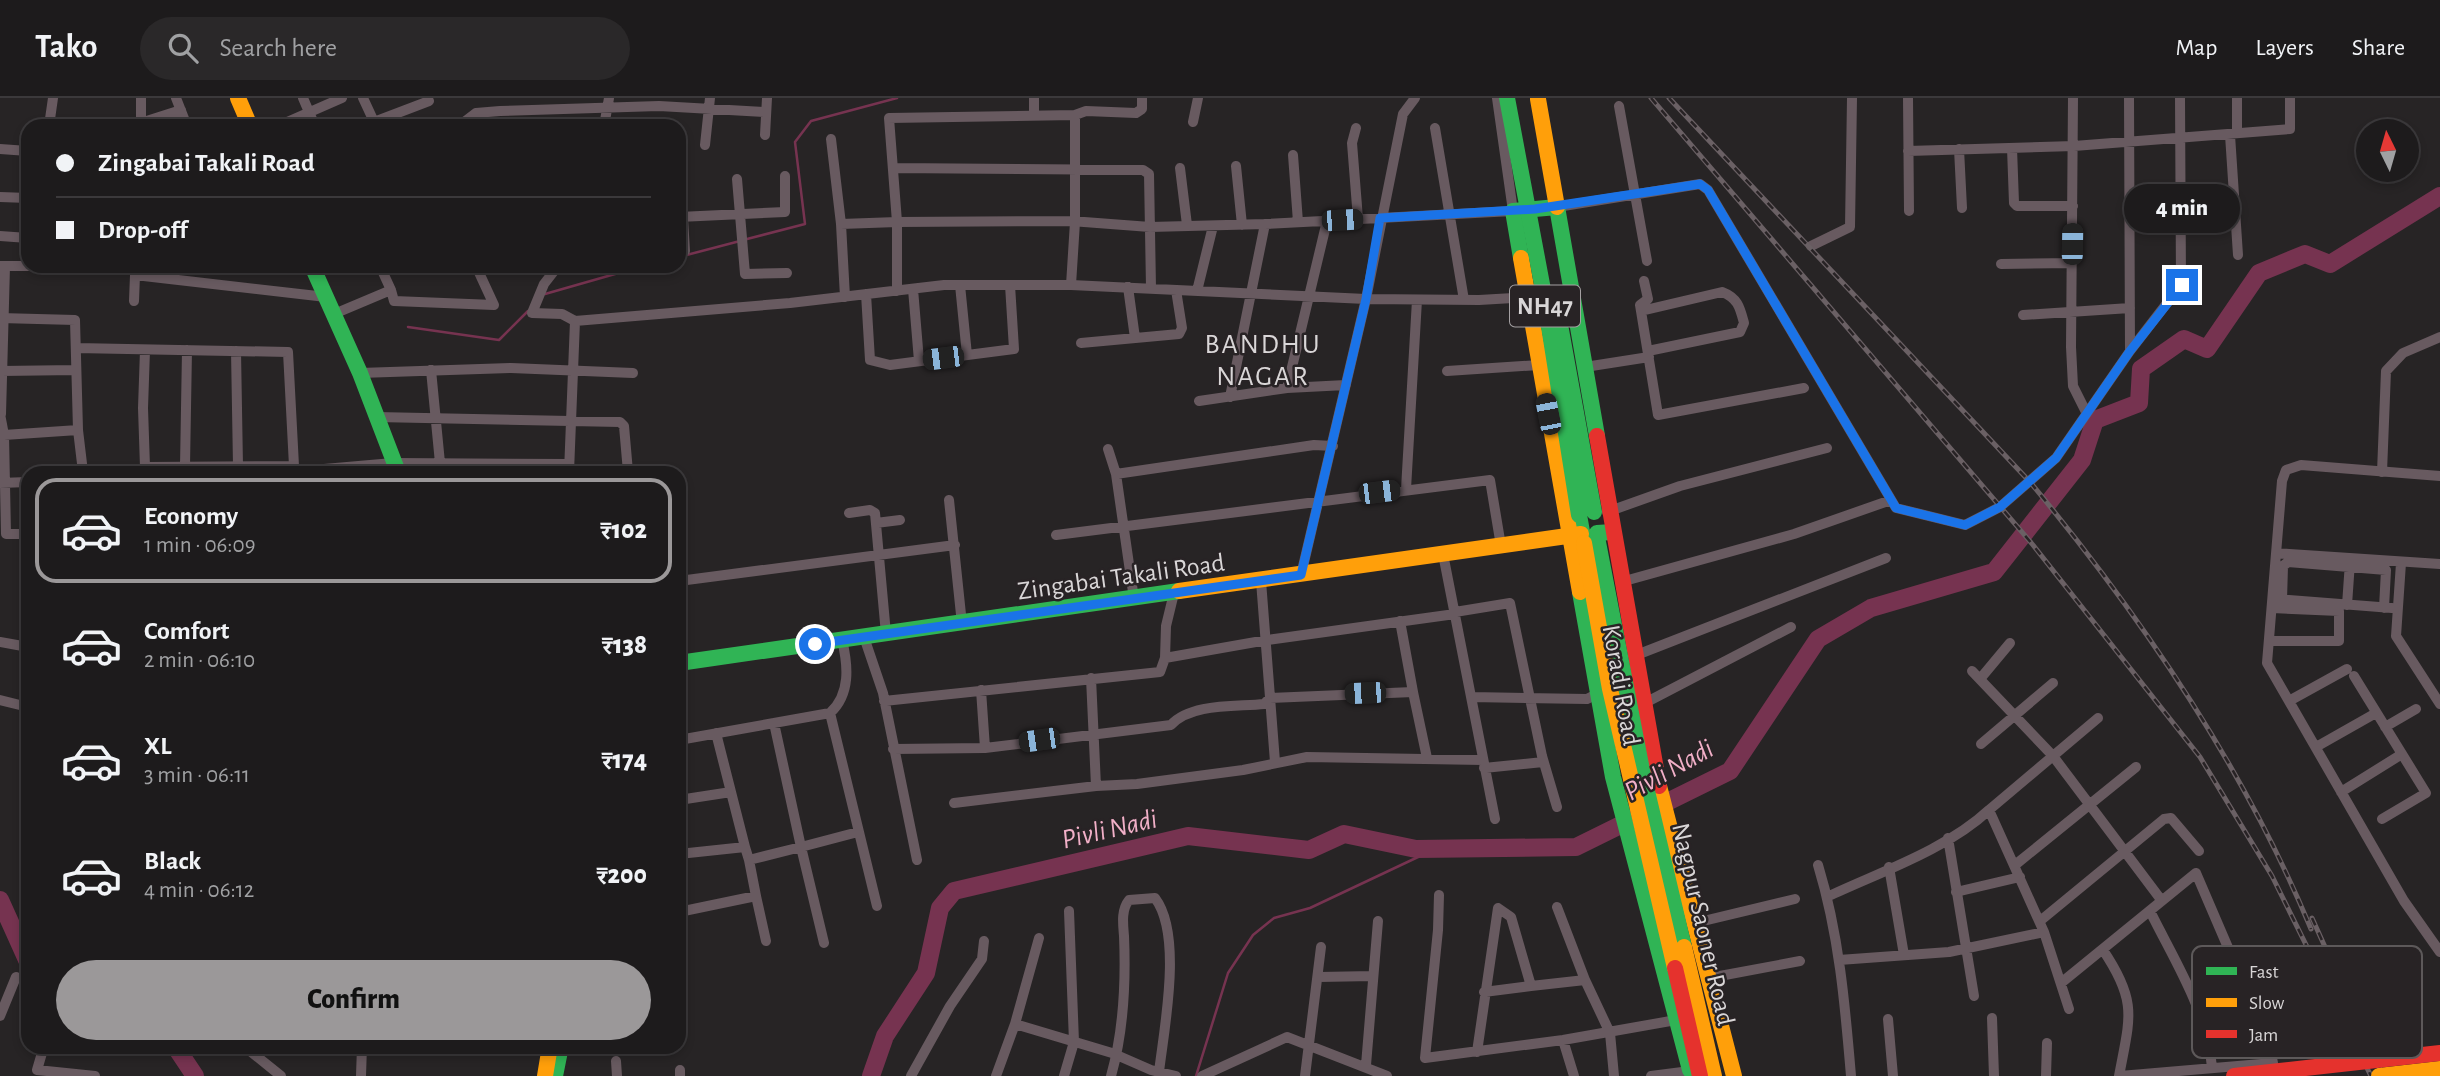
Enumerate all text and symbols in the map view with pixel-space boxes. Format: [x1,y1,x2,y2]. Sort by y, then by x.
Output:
search box [140,17,630,80]
icon: search [164,29,202,67]
text: Tako [35,31,98,64]
text: Search here [220,35,337,61]
text: Map [2175,36,2217,60]
text: Layers [2255,36,2314,60]
text: Share [2352,36,2405,60]
north arrow [2356,119,2418,182]
map controls [2356,119,2419,182]
text: Zingabai Takali Road [98,150,315,176]
callout: 4 min [2124,184,2240,232]
text: 4 min [2156,197,2208,220]
car [1321,208,1364,232]
text: Drop-off [98,217,187,243]
car [2062,223,2083,265]
route end [2166,269,2198,301]
road number: NH47 [1510,286,1580,327]
district label: BANDHU NAGAR [1204,331,1322,391]
car [921,345,966,371]
car [1534,391,1563,437]
car [1357,479,1402,505]
icon: car [60,499,123,562]
text: Economy [144,503,238,529]
text: ₹102 [600,517,647,543]
text: 1 min · 06:09 [144,534,256,557]
street label: Zingabai Takali Road [1016,550,1226,604]
icon: car [60,614,123,677]
text: Comfort [144,618,229,644]
street label: Koradi Road [1598,623,1644,748]
route start [799,628,831,660]
text: ₹138 [602,632,647,658]
text: 2 min · 06:10 [144,649,255,672]
car [1344,682,1387,704]
car [1017,727,1062,753]
icon: car [60,729,123,792]
text: XL [144,733,171,759]
water label: Pivli Nadi [1620,735,1718,807]
text: ₹174 [601,747,647,773]
text: 3 min · 06:11 [144,764,250,787]
water label: Pivli Nadi [1059,805,1160,855]
street label: Nagpur Saoner Road [1667,821,1739,1028]
icon: car [60,844,123,907]
text: Black [144,848,201,874]
text: ₹200 [596,862,647,888]
text: 4 min · 06:12 [144,879,254,902]
legend [2192,946,2422,1058]
button: Confirm [56,960,651,1040]
text: Fast [2249,963,2279,982]
text: Slow [2249,994,2285,1013]
text: Jam [2249,1026,2278,1045]

